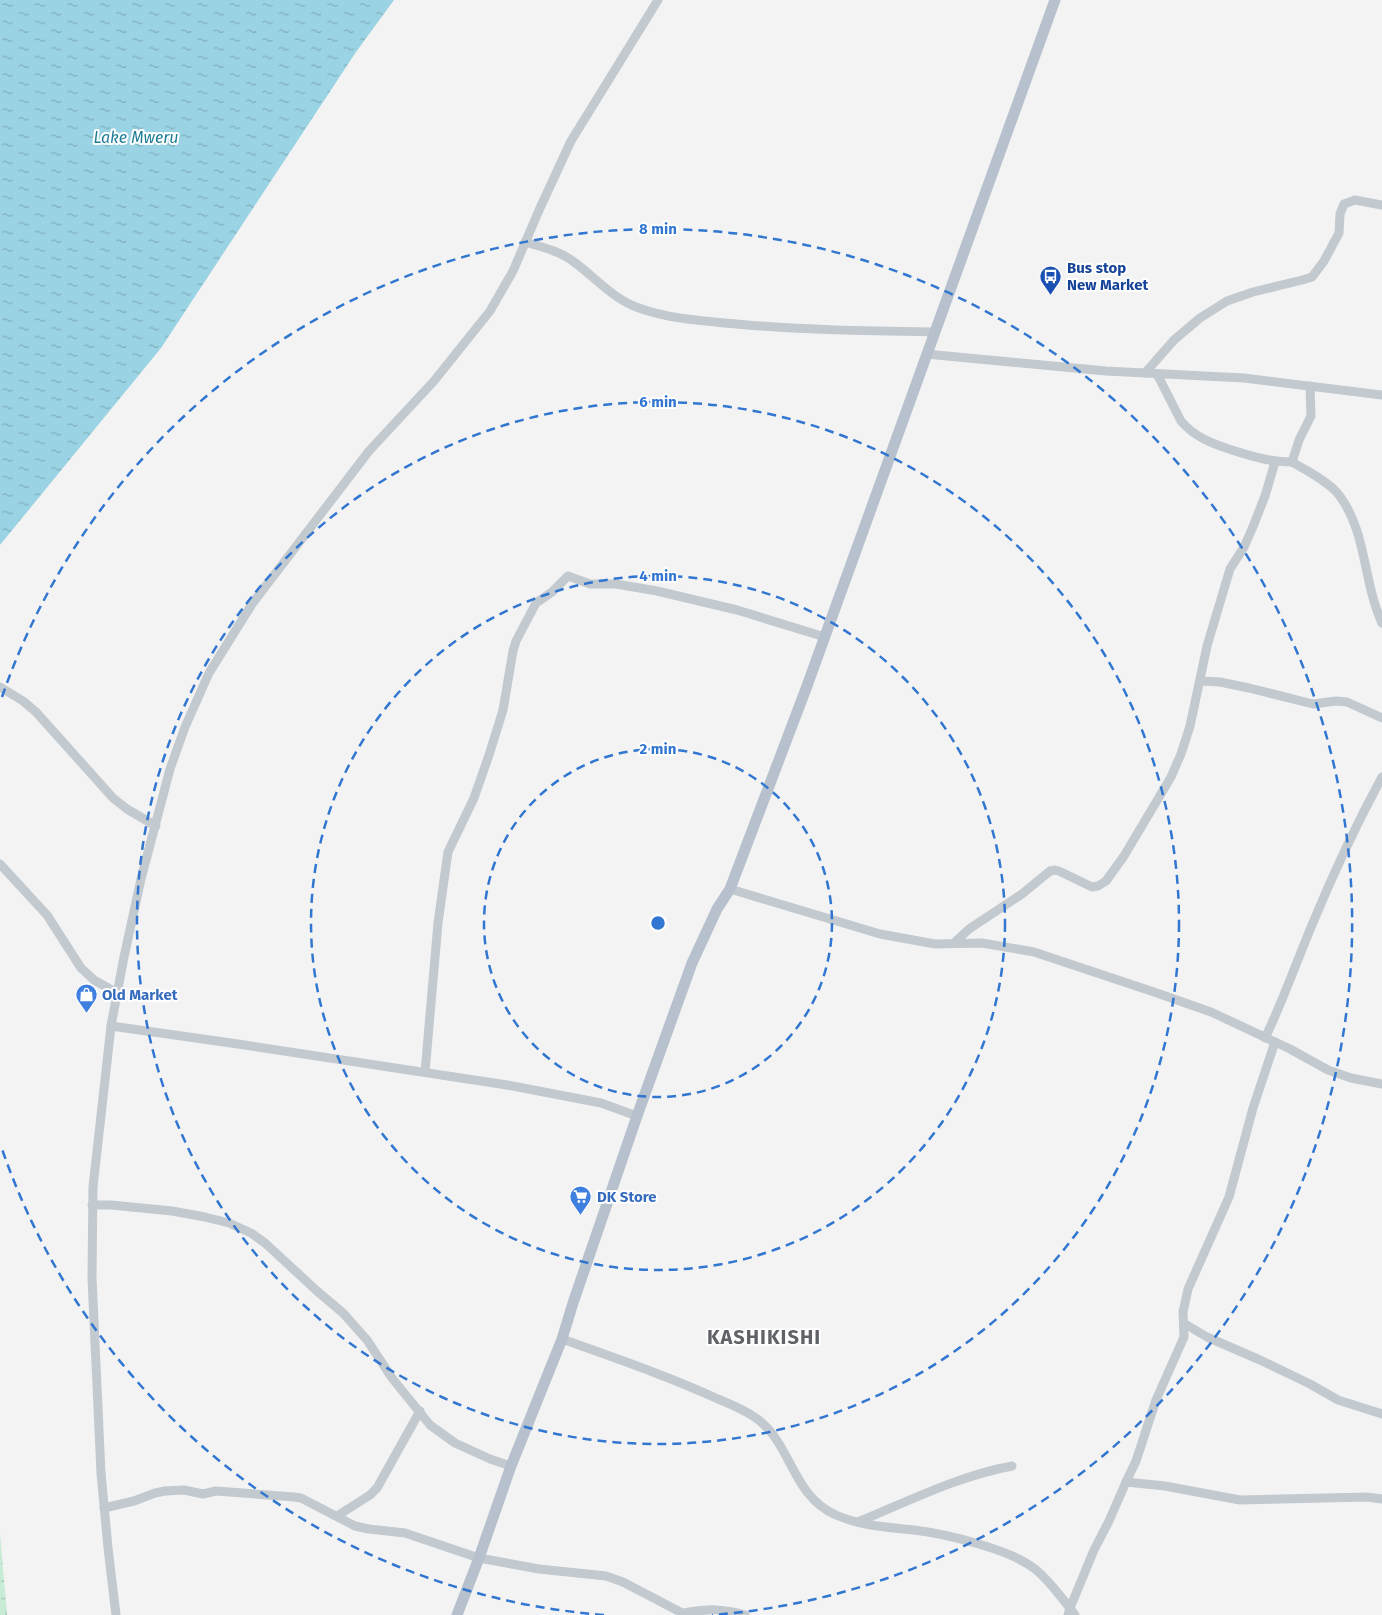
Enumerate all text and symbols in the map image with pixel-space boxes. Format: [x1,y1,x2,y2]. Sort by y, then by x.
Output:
water label: Lake Mweru [93,128,179,147]
text: 8 min [639,220,677,238]
place label: Bus stop New Market [1067,259,1148,294]
bus stop icon: Bus stop New Market [1039,265,1063,296]
text: 6 min [639,393,677,411]
text: 4 min [639,567,677,585]
text: 2 min [640,740,676,758]
centre of rings [649,914,667,932]
shop icon: Old Market [74,983,98,1014]
place label: Old Market [102,986,178,1004]
supermarket icon: DK Store [569,1185,593,1216]
place label: DK Store [597,1188,657,1206]
district label: KASHIKISHI [707,1325,821,1349]

